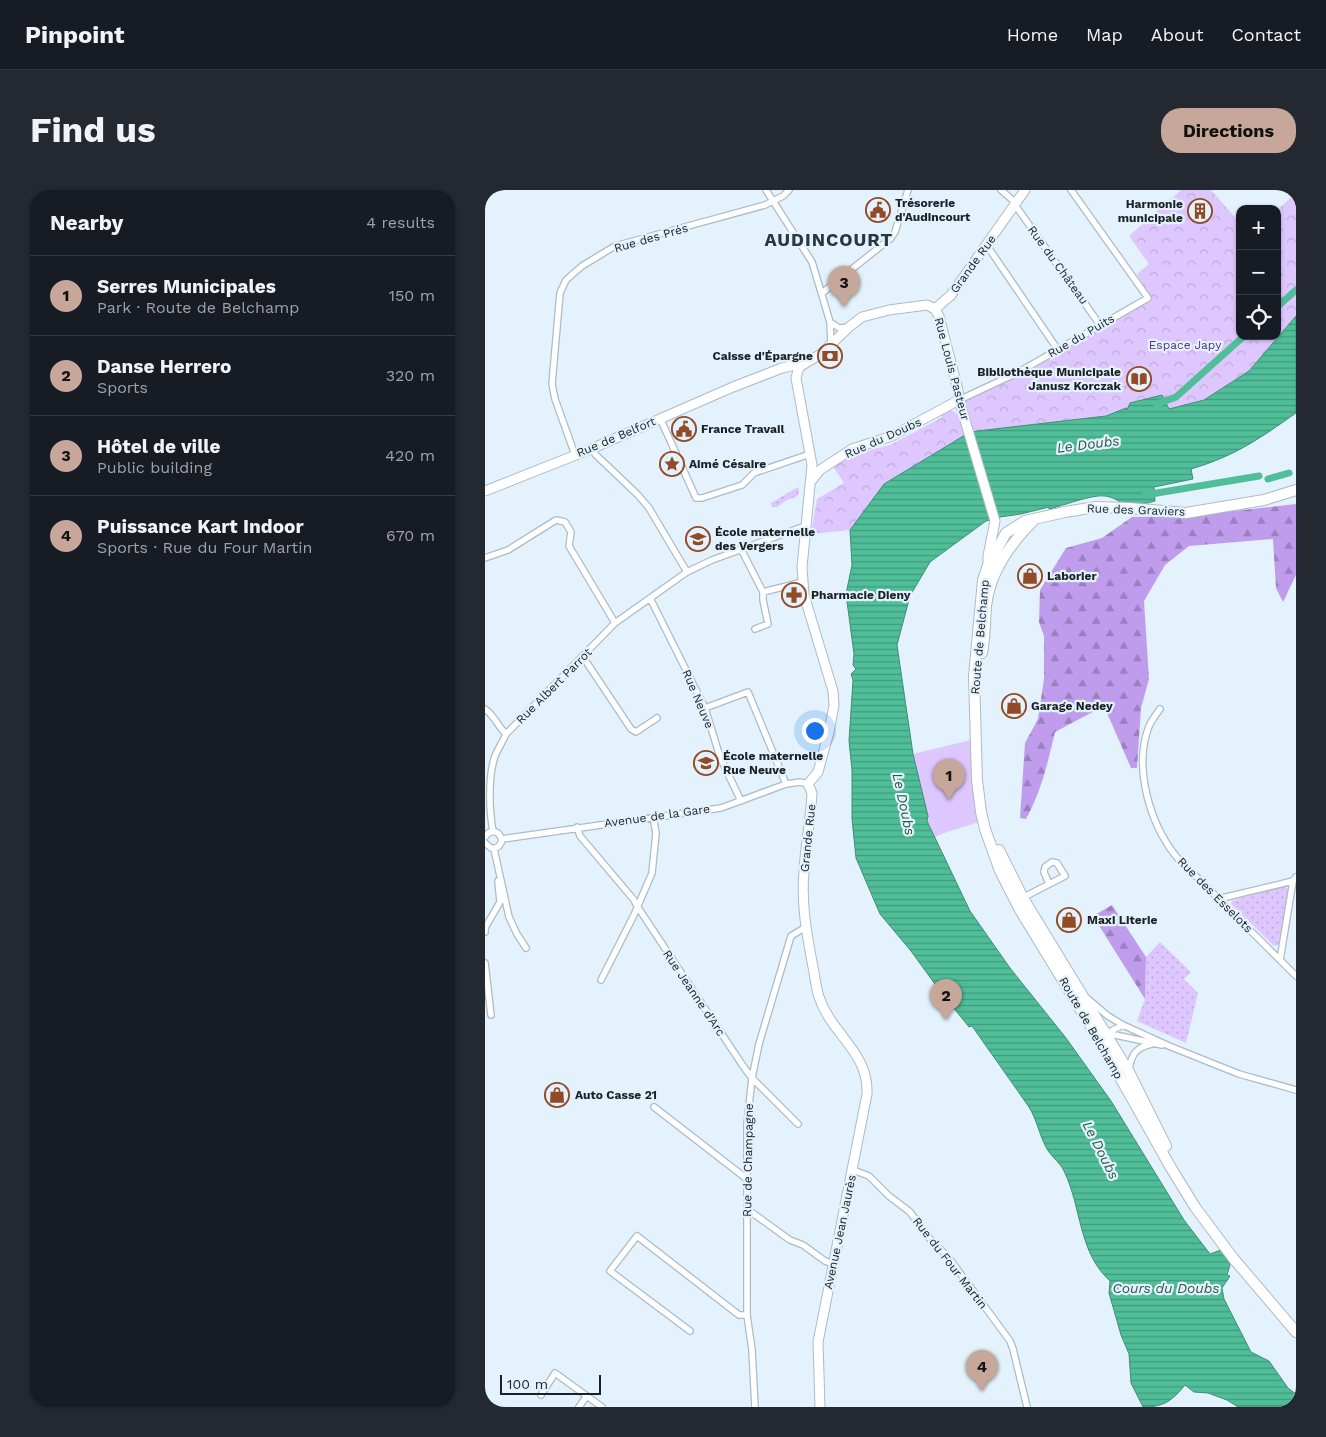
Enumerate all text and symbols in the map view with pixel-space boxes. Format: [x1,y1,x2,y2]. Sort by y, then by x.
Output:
text: Pinpoint [25,21,125,49]
text: Home [1007,24,1058,45]
text: Map [1086,24,1123,45]
text: About [1151,24,1203,45]
text: Contact [1231,24,1301,45]
button: Directions [1161,108,1296,153]
text: Find us [30,109,156,151]
place label: Trésorerie d'Audincourt [895,196,971,224]
public building icon: Trésorerie d'Audincourt [865,197,891,223]
place label: Harmonie municipale [1118,197,1183,225]
building icon: Harmonie municipale [1187,198,1213,224]
map controls [1236,205,1281,340]
button: + [1236,205,1281,250]
text: Nearby [50,210,123,235]
text: 4 results [366,213,435,232]
street label: Rue des Prés [612,221,690,255]
street label: Rue du Château [1025,223,1091,307]
district label: AUDINCOURT [765,229,893,250]
street label: Grande Rue [947,232,999,296]
button: − [1236,250,1281,295]
pin: 3 [828,266,860,307]
text: Serres Municipales [97,275,276,298]
text: 1 [63,286,69,305]
text: 150 m [389,286,435,305]
button: locate [1236,295,1281,340]
text: Park · Route de Belchamp [97,298,299,317]
street label: Rue du Puits [1045,311,1117,361]
street label: Rue Louis Pasteur [931,316,973,422]
park label: Espace Japy [1149,338,1222,352]
bank icon: Caisse d'Épargne [817,343,843,369]
place label: Caisse d'Épargne [713,349,813,363]
text: Danse Herrero [97,355,232,378]
place label: Bibliothèque Municipale Janusz Korczak [977,365,1122,393]
text: 2 [61,366,71,385]
text: 320 m [386,366,435,385]
library icon: Bibliothèque Municipale Janusz Korczak [1126,366,1152,392]
text: Sports [97,378,148,397]
street label: Rue de Belfort [574,414,658,460]
street label: Rue du Doubs [843,415,923,461]
public building icon: France Travail [671,416,697,442]
place label: France Travail [701,422,785,436]
water label: Le Doubs [1056,432,1120,456]
text: Hôtel de ville [97,435,221,458]
text: 3 [61,446,71,465]
text: 420 m [385,446,435,465]
place icon: Aimé Césaire [659,451,685,477]
place label: Aimé Césaire [689,457,766,471]
text: Public building [97,458,212,477]
street label: Rue des Graviers [1087,501,1185,519]
text: Puissance Kart Indoor [97,515,304,538]
place label: École maternelle des Vergers [715,525,815,553]
text: 4 [61,526,71,545]
text: 670 m [386,526,435,545]
school or university icon: École maternelle des Vergers [685,526,711,552]
text: Sports · Rue du Four Martin [97,538,312,557]
shop icon: Laborier [1017,563,1043,589]
place label: Laborier [1047,569,1097,583]
street label: Route de Belchamp [968,579,992,695]
pharmacy icon: Pharmacie Dieny [781,582,807,608]
place label: Pharmacie Dieny [811,588,911,602]
street label: Rue Albert Parrot [513,645,595,727]
street label: Rue Neuve [679,668,717,731]
shop icon: Garage Nedey [1001,693,1027,719]
place label: Garage Nedey [1031,699,1113,713]
your location [802,718,828,744]
place label: École maternelle Rue Neuve [723,749,823,777]
school or university icon: École maternelle Rue Neuve [693,750,719,776]
pin: 1 [933,759,965,800]
water label: Le Doubs [890,772,918,836]
street label: Avenue de la Gare [603,802,711,830]
street label: Grande Rue [797,803,819,873]
street label: Rue des Esselots [1175,855,1255,935]
shop icon: Maxi Literie [1056,907,1082,933]
place label: Maxi Literie [1087,913,1157,927]
street label: Rue Jeanne d'Arc [660,947,728,1039]
street label: Route de Belchamp [1056,975,1126,1081]
pin: 2 [930,979,962,1020]
shop icon: Auto Casse 21 [544,1082,570,1108]
place label: Auto Casse 21 [575,1088,657,1102]
street label: Rue de Champagne [740,1103,756,1217]
water label: Le Doubs [1080,1118,1122,1182]
street label: Avenue Jean Jaurès [821,1174,859,1290]
street label: Rue du Four Martin [910,1214,990,1312]
water label: Cours du Doubs [1112,1280,1220,1296]
pin: 4 [966,1350,998,1391]
scale bar [500,1372,601,1395]
text: 100 m [507,1376,548,1392]

